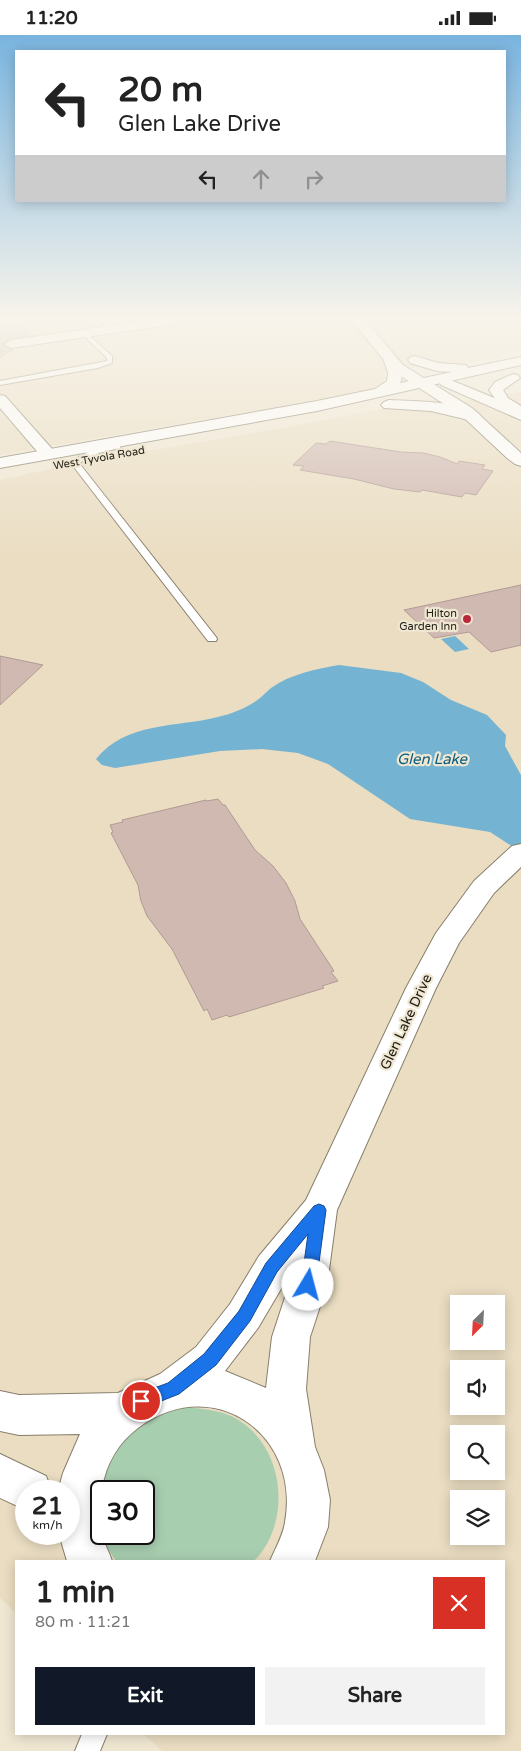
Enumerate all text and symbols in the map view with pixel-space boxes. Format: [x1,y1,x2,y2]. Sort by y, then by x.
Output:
text: 11:20 [25,7,78,29]
text: 20 m [118,69,203,111]
icon: left [35,70,100,135]
text: Glen Lake Drive [118,111,281,137]
icon: left [194,165,222,193]
icon: ahead [247,165,275,193]
icon: right [300,165,328,193]
street label: West Tyvola Road [52,444,146,472]
place label: Hilton Garden Inn [399,607,457,633]
marker: Hilton Garden Inn [461,613,473,625]
water label: Glen Lake [397,750,469,768]
street label: Glen Lake Drive [376,971,436,1073]
position arrow [281,1258,333,1310]
north arrow [450,1295,505,1350]
map controls [450,1295,505,1545]
button: sound [450,1360,505,1415]
pin [120,1380,162,1422]
icon: arrive [127,1387,155,1415]
button: search [450,1425,505,1480]
speed limit sign: 30 [90,1480,155,1545]
button: layers [450,1490,505,1545]
text: 21 [32,1491,63,1521]
text: km/h [32,1518,63,1532]
text: 1 min [35,1574,115,1611]
button: close [433,1577,485,1629]
text: 80 m · 11:21 [35,1612,131,1632]
button: Exit [35,1667,255,1725]
button: Share [265,1667,485,1725]

